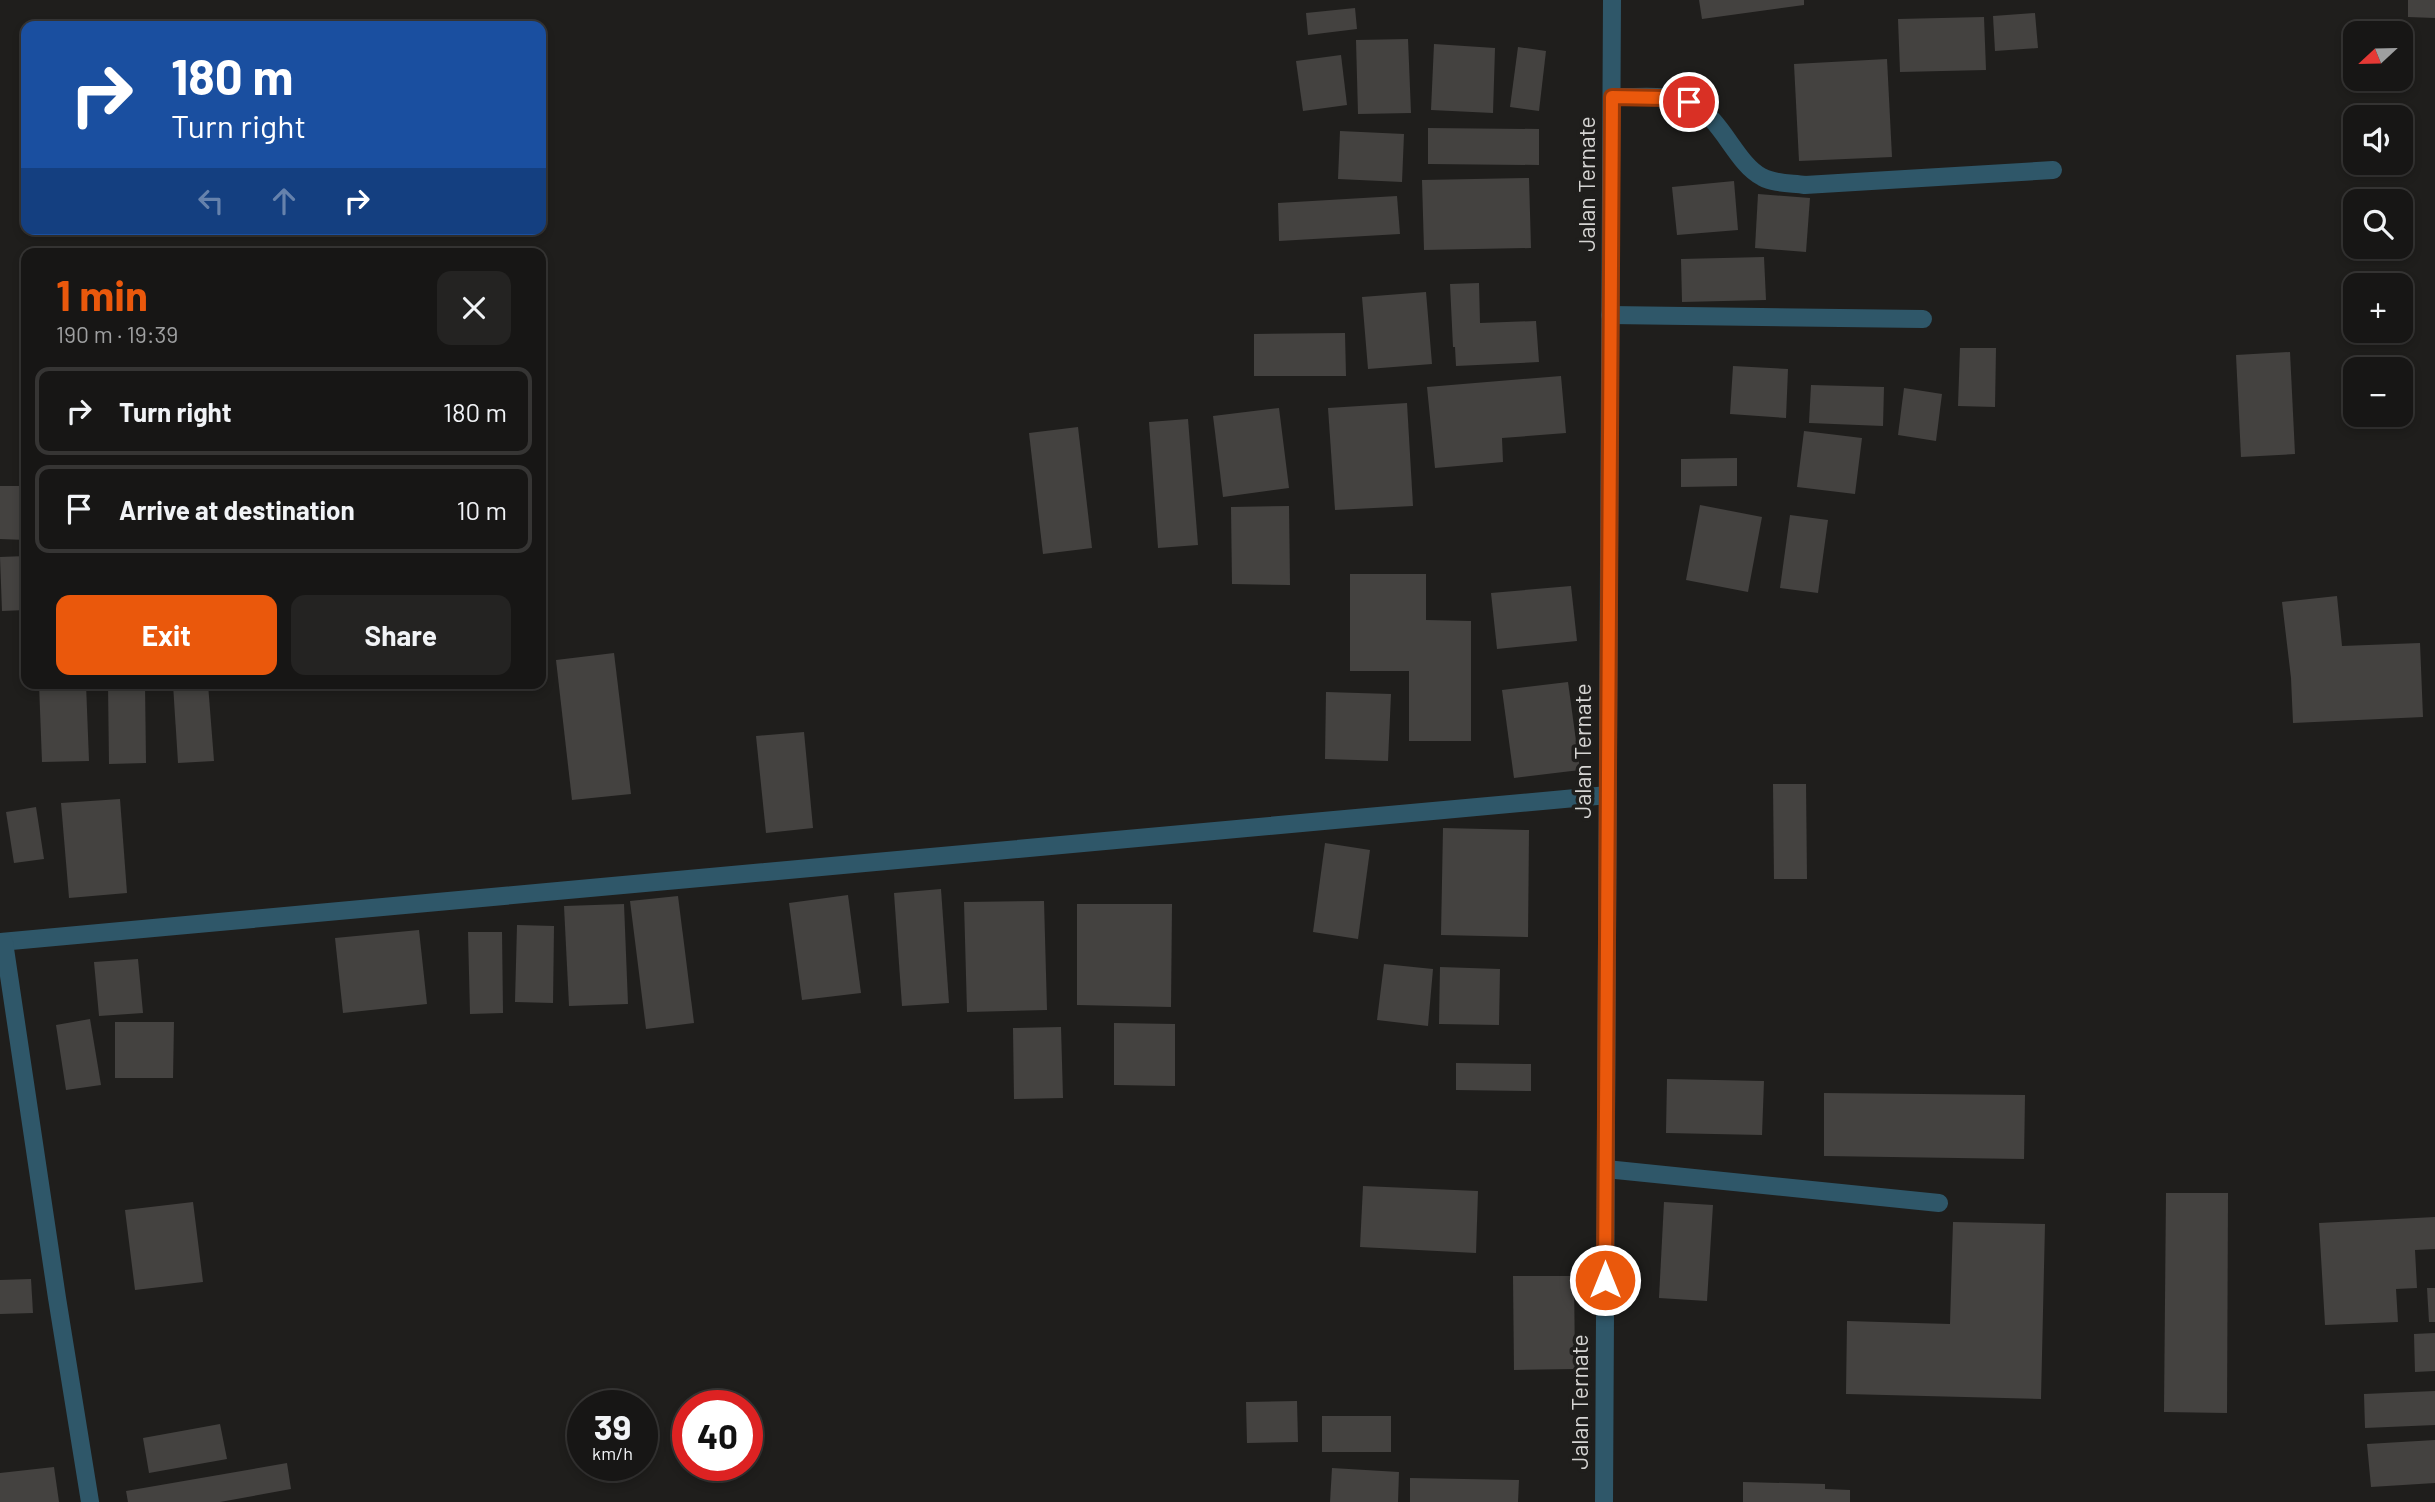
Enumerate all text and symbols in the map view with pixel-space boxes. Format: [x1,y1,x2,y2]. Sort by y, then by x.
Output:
north arrow [2343,21,2413,91]
map controls [2343,21,2413,427]
text: 180 m [171,46,294,105]
icon: right [56,49,147,140]
pin [1659,72,1719,132]
icon: arrive [1670,83,1708,121]
button: sound [2343,105,2413,175]
text: Turn right [171,106,306,144]
street label: Jalan Ternate [1572,116,1600,252]
icon: left [192,182,230,220]
icon: ahead [265,182,303,220]
icon: right [338,182,376,220]
button: search [2343,189,2413,259]
text: 1 min [56,269,148,319]
button: close [437,271,511,345]
button: + [2343,273,2413,343]
text: 190 m · 19:39 [56,320,178,348]
button: − [2343,357,2413,427]
icon: right [60,392,98,430]
text: Turn right [119,396,232,427]
text: 180 m [443,396,507,427]
icon: arrive [60,490,98,528]
text: Arrive at destination [119,494,355,525]
text: 10 m [457,494,507,525]
button: Exit [56,595,277,675]
button: Share [291,595,511,675]
street label: Jalan Ternate [1568,683,1596,819]
position arrow [1568,1243,1642,1317]
street label: Jalan Ternate [1565,1334,1593,1470]
speed limit sign: 40 [672,1390,763,1481]
text: 39 [594,1405,631,1447]
text: km/h [592,1442,633,1464]

